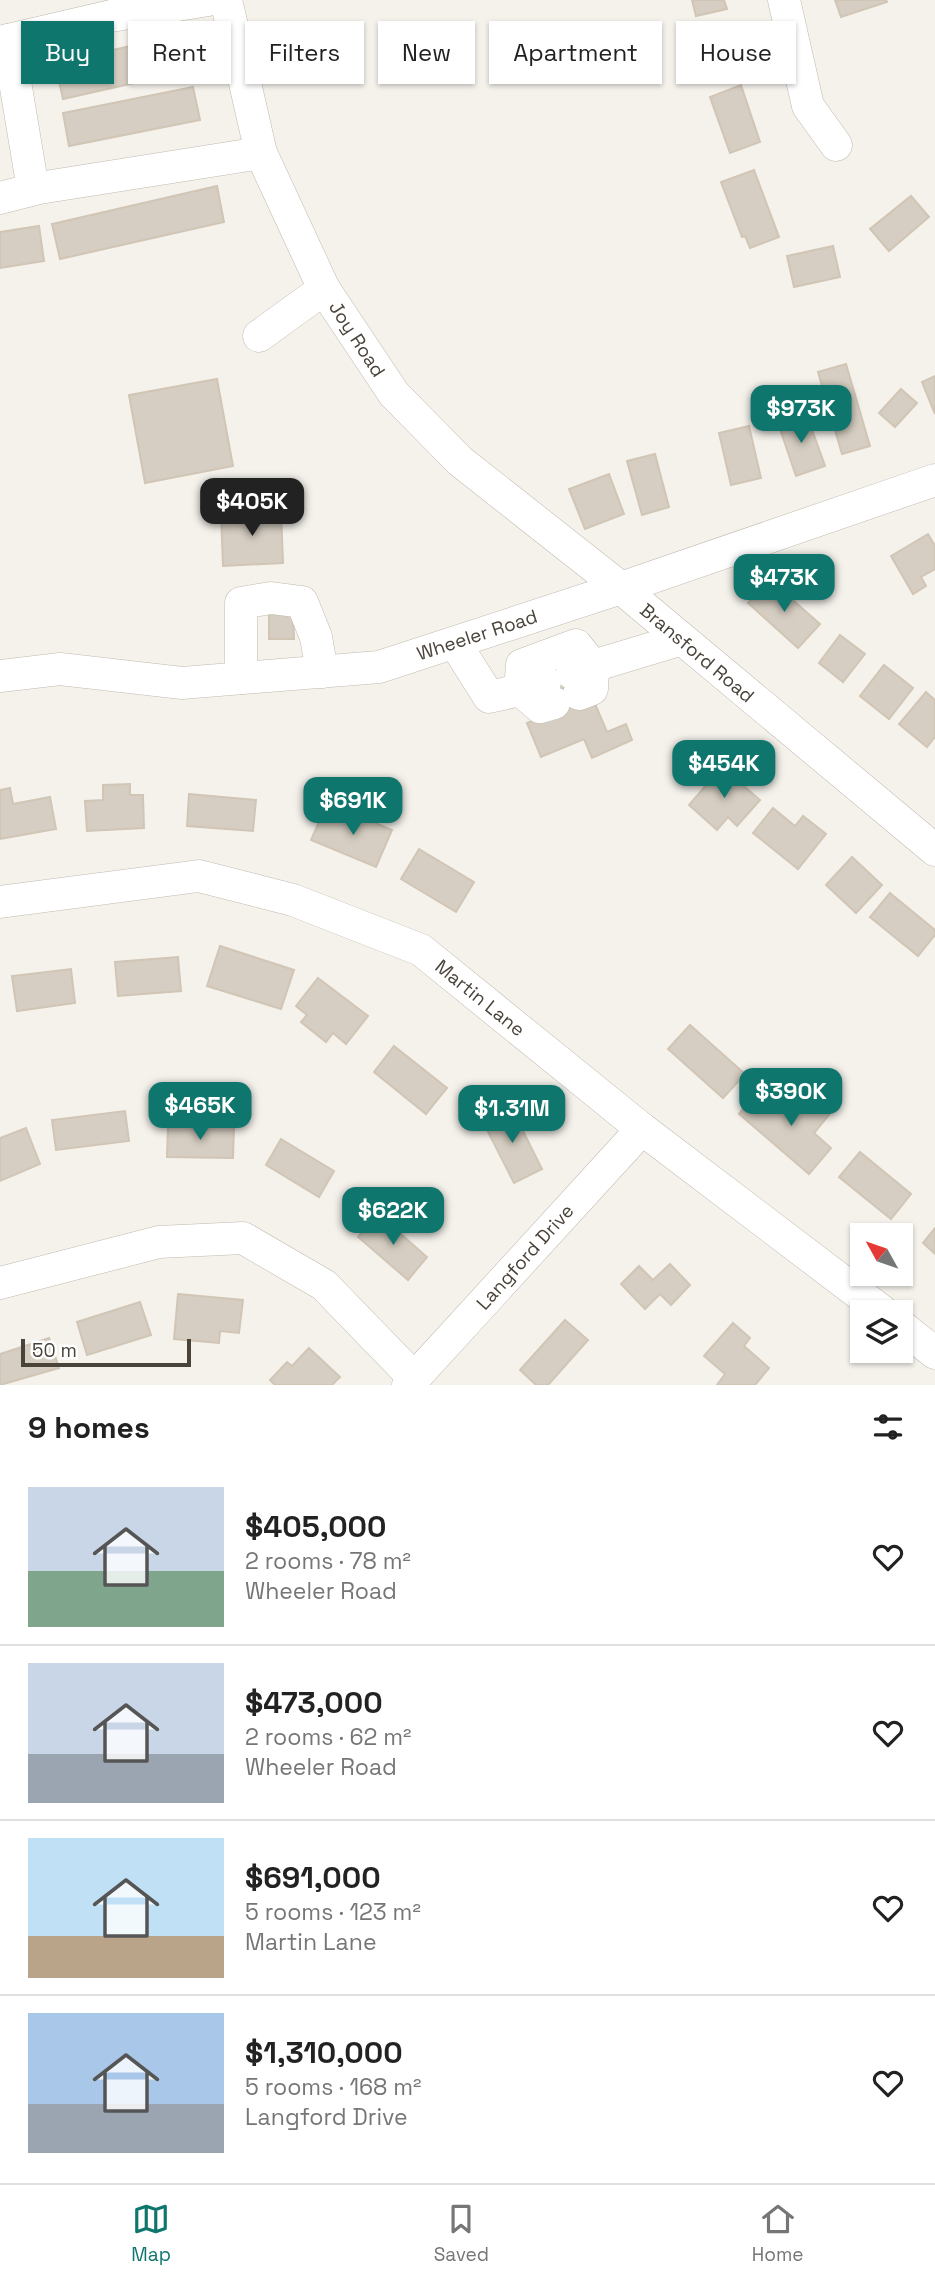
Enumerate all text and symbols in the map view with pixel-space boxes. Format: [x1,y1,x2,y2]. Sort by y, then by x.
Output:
chip: Buy [21,21,114,84]
chip: Rent [128,21,231,84]
chip: Filters [245,21,364,84]
chip: New [378,21,475,84]
chip: Apartment [489,21,662,84]
chip: House [676,21,796,84]
street label: Joy Road [323,296,391,382]
pin: $973K [752,386,850,445]
text: $973K [767,393,835,423]
pin: $405K [203,478,301,538]
text: $405K [216,486,288,516]
pin: $473K [735,554,833,614]
text: $473K [750,562,818,592]
street label: Bransford Road [635,598,759,708]
street label: Wheeler Road [414,604,540,666]
pin: $454K [675,740,773,800]
text: $454K [688,748,760,778]
pin: $691K [304,778,402,837]
text: $691K [319,785,387,815]
street label: Martin Lane [430,954,530,1042]
pin: $390K [742,1068,840,1128]
text: $390K [755,1076,827,1106]
pin: $465K [151,1082,249,1142]
pin: $1.31M [455,1086,569,1145]
text: $465K [165,1090,235,1120]
text: $1.31M [474,1093,550,1123]
pin: $622K [344,1188,442,1247]
text: $622K [358,1195,428,1225]
street label: Langford Drive [471,1199,579,1315]
north arrow [850,1223,914,1286]
map controls [850,1223,913,1363]
button: layers [850,1300,913,1363]
scale bar [21,1336,191,1368]
text: 50 m [32,1338,77,1363]
text: 9 homes [28,1408,150,1447]
icon: filters [869,1408,907,1446]
text: $405,000 [245,1507,386,1546]
icon: home [84,1515,168,1599]
icon: heart [869,1538,907,1576]
text: 2 rooms · 78 m² [245,1546,411,1576]
text: Wheeler Road [245,1576,397,1606]
text: $473,000 [245,1683,383,1722]
icon: home [84,1691,168,1775]
icon: heart [869,1714,907,1752]
text: 2 rooms · 62 m² [245,1722,411,1752]
text: Wheeler Road [245,1752,397,1782]
text: $691,000 [245,1858,381,1897]
icon: home [84,1866,168,1950]
icon: heart [869,1889,907,1927]
text: 5 rooms · 123 m² [245,1897,421,1927]
text: Martin Lane [245,1927,377,1957]
text: $1,310,000 [245,2033,403,2072]
icon: home [84,2041,168,2125]
icon: heart [869,2064,907,2102]
text: 5 rooms · 168 m² [245,2072,422,2102]
text: Langford Drive [245,2102,408,2132]
tab: Map [131,2200,171,2267]
tab: Saved [434,2200,489,2267]
tab: Home [752,2200,804,2267]

